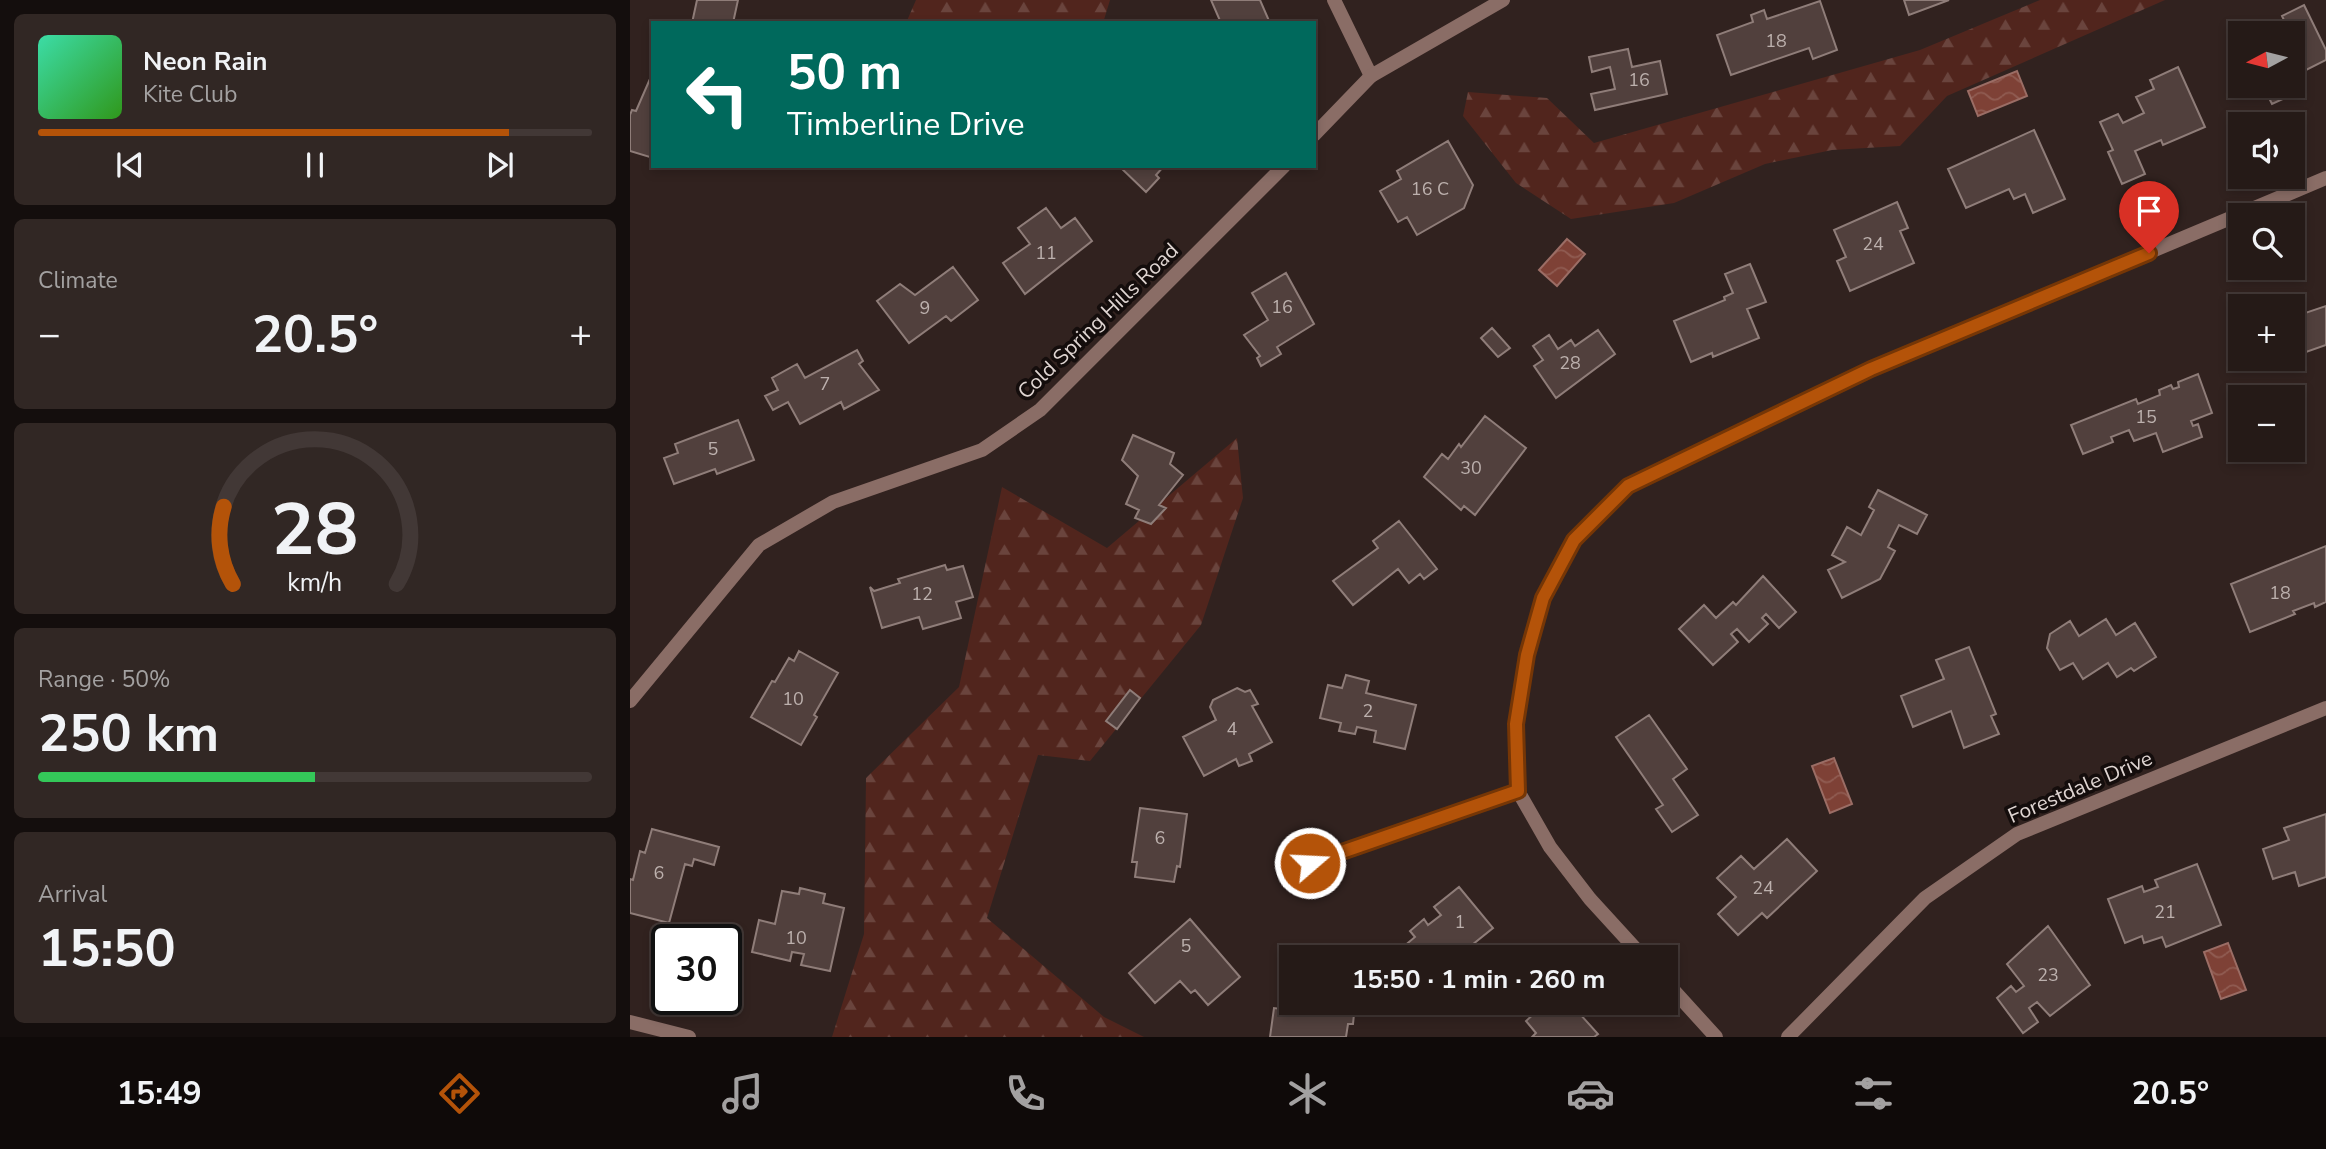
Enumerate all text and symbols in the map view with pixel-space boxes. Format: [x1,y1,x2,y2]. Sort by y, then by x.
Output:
north arrow [2228,21,2305,98]
map controls [2228,21,2305,462]
house number: 18 [1765,29,1787,53]
text: 50 m [787,39,902,106]
text: Neon Rain [143,44,268,79]
icon: left [672,49,763,140]
house number: 16 [1628,68,1650,92]
text: Kite Club [143,79,237,110]
text: Timberline Drive [787,103,1024,146]
button: sound [2228,112,2305,189]
icon: previous [111,146,149,184]
icon: pause [296,146,334,184]
icon: next [481,146,519,184]
house number: 16 C [1411,177,1449,201]
pin [2119,181,2179,253]
icon: arrive [2130,192,2168,230]
button: search [2228,203,2305,280]
house number: 24 [1862,232,1884,256]
street label: Cold Spring Hills Road [1011,237,1185,405]
house number: 11 [1035,241,1057,265]
text: Climate [38,265,118,296]
button: + [2228,294,2305,371]
house number: 16 [1271,295,1293,319]
house number: 9 [920,296,930,320]
text: 20.5° [252,299,378,370]
text: − [38,309,61,360]
text: + [569,309,592,360]
house number: 28 [1559,351,1581,375]
house number: 7 [820,372,830,396]
button: − [2228,385,2305,462]
house number: 15 [2135,405,2157,429]
house number: 5 [708,437,718,461]
house number: 30 [1460,456,1482,480]
text: 28 [271,481,359,581]
text: km/h [287,566,343,600]
house number: 18 [2269,581,2291,605]
house number: 12 [911,582,933,606]
text: Range · 50% [38,664,170,695]
house number: 10 [782,687,804,711]
text: 250 km [38,698,219,769]
house number: 2 [1363,699,1373,723]
house number: 4 [1227,717,1238,741]
street label: Forestdale Drive [2003,744,2157,830]
house number: 6 [1155,826,1165,850]
position arrow [1273,826,1347,900]
house number: 6 [654,861,664,885]
house number: 24 [1752,876,1774,900]
text: Arrival [38,879,107,910]
house number: 21 [2154,900,2176,924]
house number: 1 [1455,910,1465,934]
text: 15:50 [38,913,176,984]
speed limit sign: 30 [651,924,742,1015]
house number: 10 [785,926,807,950]
house number: 5 [1181,934,1191,958]
text: 15:50 · 1 min · 260 m [1352,962,1605,997]
house number: 23 [2037,963,2059,987]
icon: directions [435,1069,484,1118]
icon: music [718,1069,767,1118]
icon: phone [1001,1069,1050,1118]
icon: climate [1283,1069,1332,1118]
icon: car [1566,1069,1615,1118]
icon: filters [1849,1069,1898,1118]
text: 15:49 [117,1072,202,1115]
text: 20.5° [2131,1072,2209,1115]

